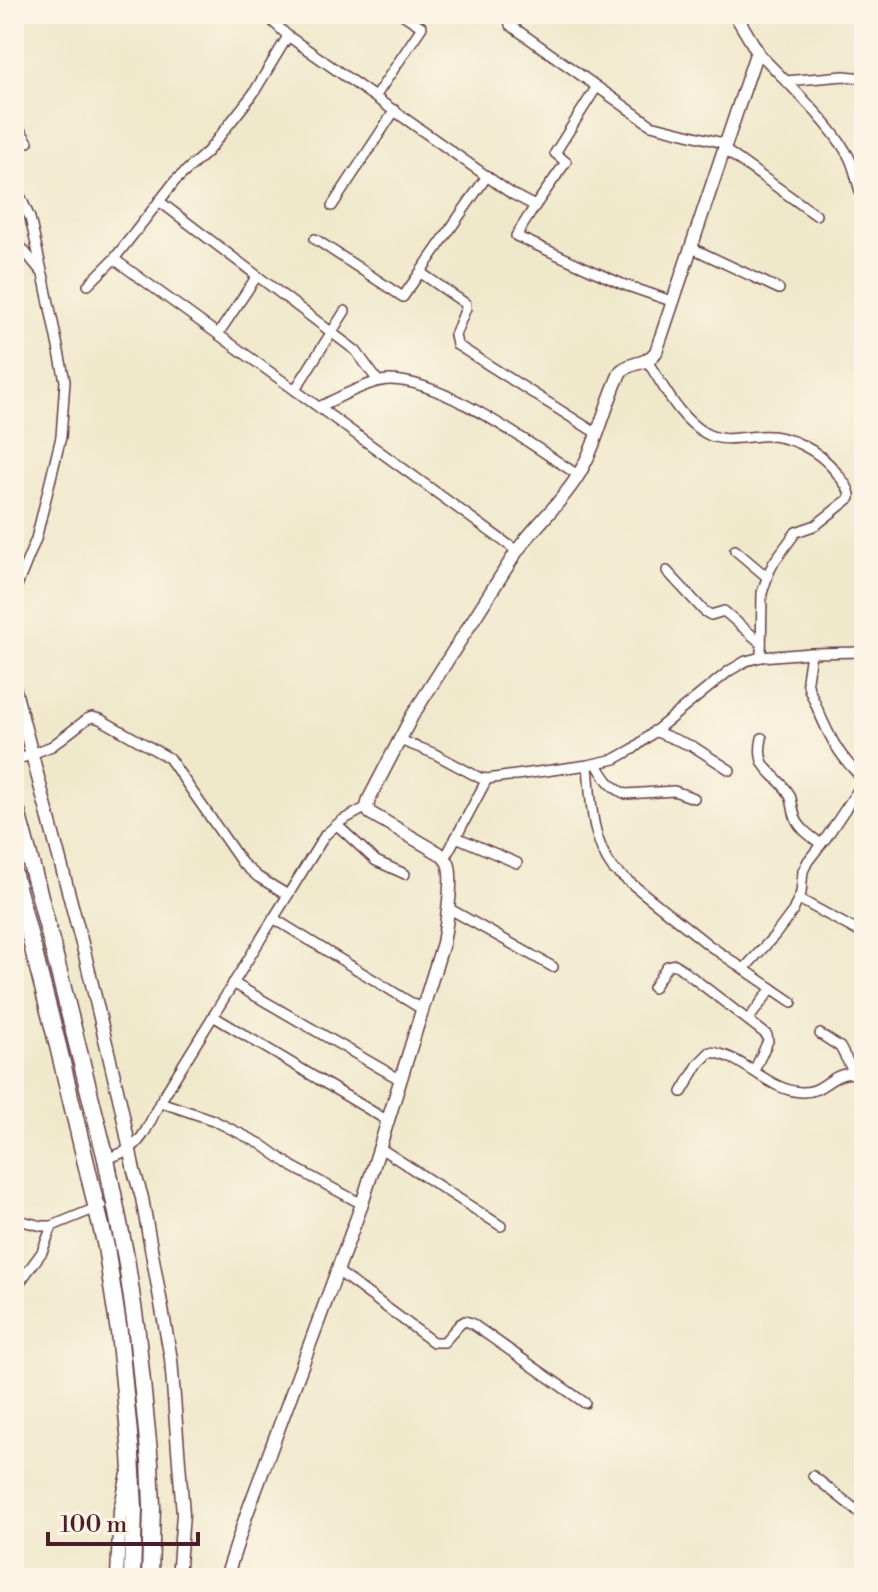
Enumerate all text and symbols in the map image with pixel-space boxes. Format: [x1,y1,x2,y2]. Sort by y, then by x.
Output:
scale bar [48,1496,198,1546]
text: 100 m [60,1510,127,1540]

